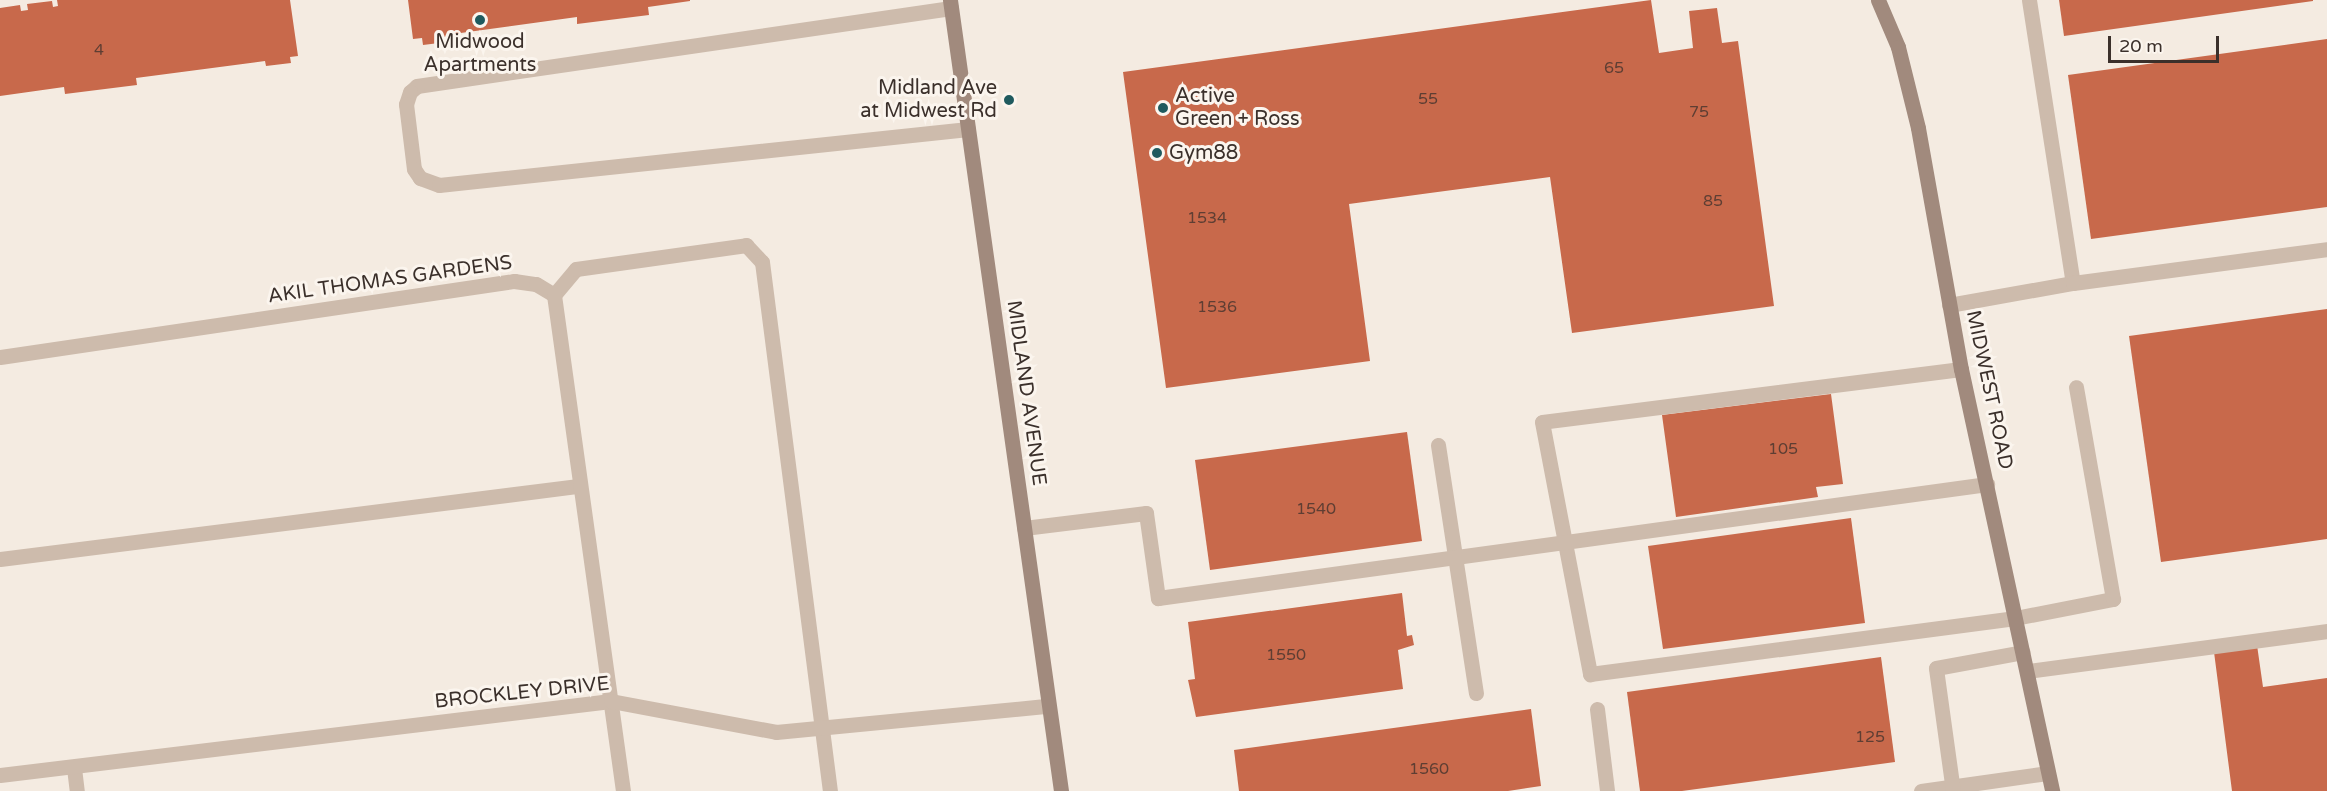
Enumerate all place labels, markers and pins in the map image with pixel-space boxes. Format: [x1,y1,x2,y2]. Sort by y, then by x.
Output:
marker: Midwood Apartments [473,13,487,27]
place label: Midwood Apartments [424,30,536,77]
place label: Midland Ave at Midwest Rd [860,77,997,124]
place label: Active Green + Ross [1175,84,1300,131]
marker: Midland Ave at Midwest Rd [1002,93,1016,107]
marker: Active Green + Ross [1156,101,1170,115]
place label: Gym88 [1169,141,1238,165]
marker: Gym88 [1150,146,1164,160]

